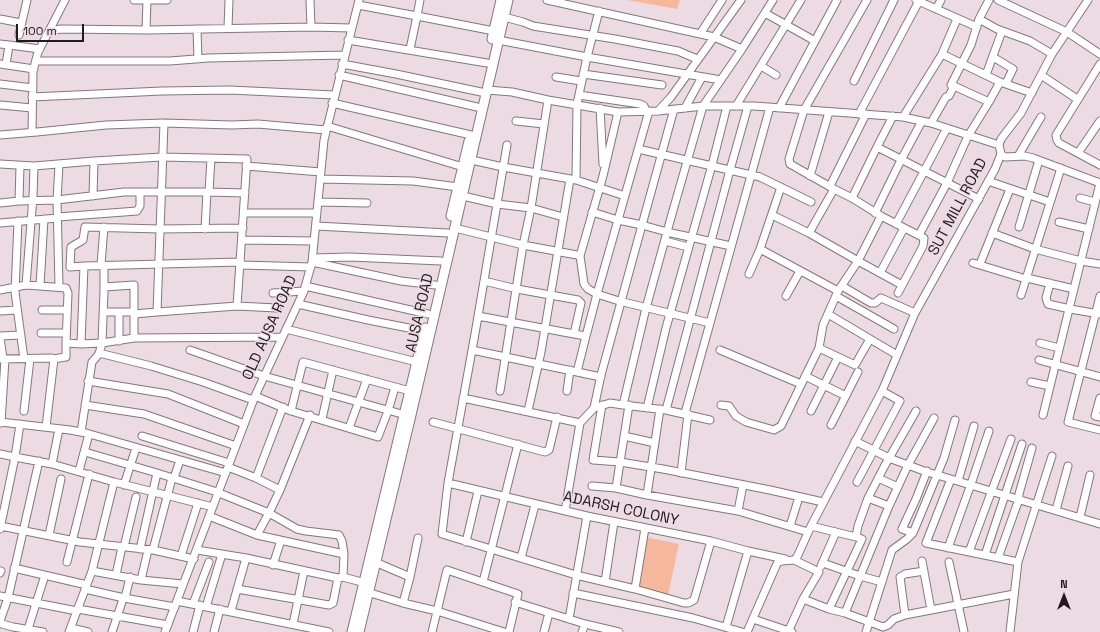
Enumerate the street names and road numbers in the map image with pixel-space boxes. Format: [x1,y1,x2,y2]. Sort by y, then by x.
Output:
street label: SUT MILL ROAD [925,155,991,259]
street label: AUSA ROAD [402,272,438,354]
street label: OLD AUSA ROAD [239,273,301,383]
street label: ADARSH COLONY [562,488,680,530]

